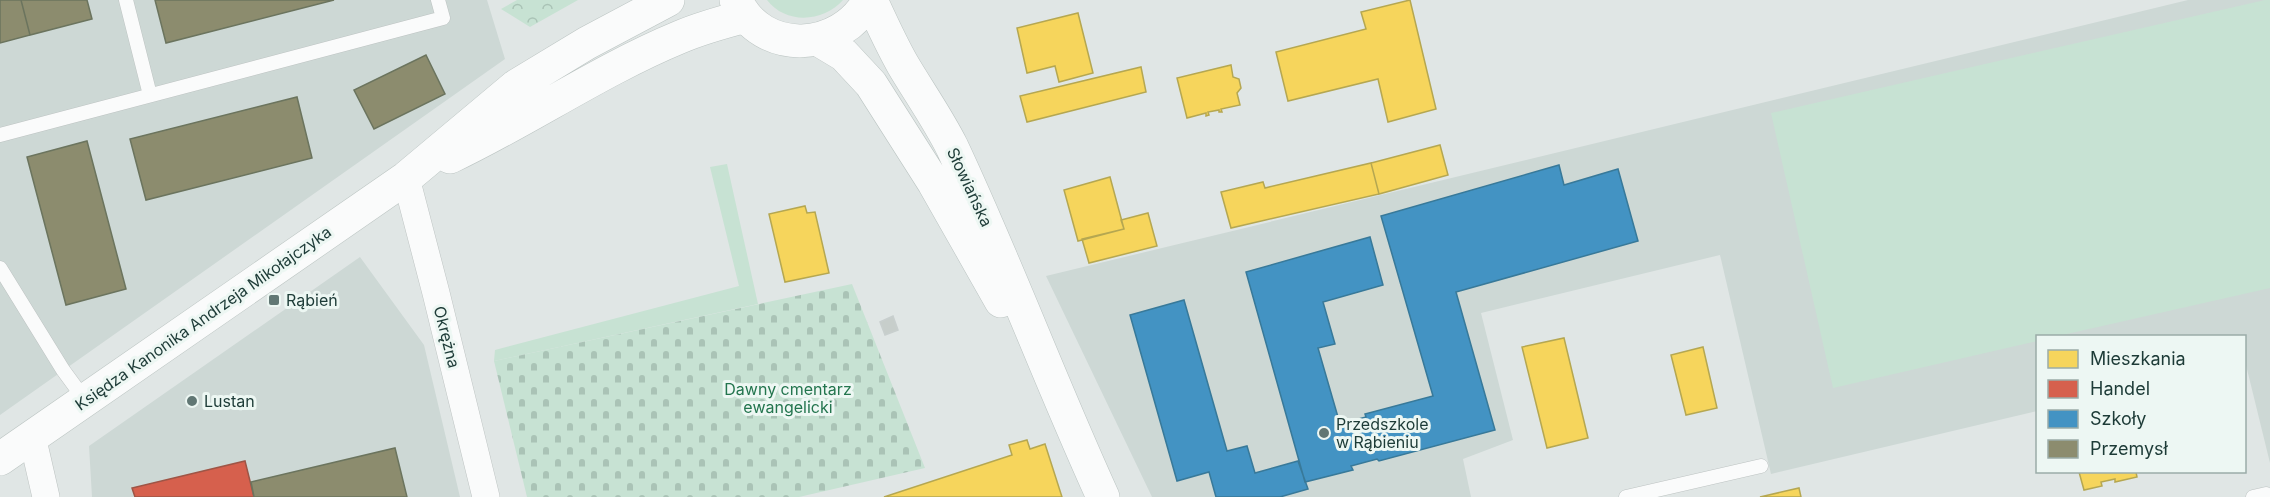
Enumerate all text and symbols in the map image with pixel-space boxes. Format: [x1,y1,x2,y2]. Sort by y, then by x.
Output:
street label: Słowiańska [943,144,997,230]
street label: Księdza Kanonika Andrzeja Mikołajczyka [71,221,335,415]
place label: Rąbień [286,290,338,310]
marker: Rąbień [267,293,281,307]
street label: Okrężna [430,304,464,370]
legend [2036,335,2246,473]
text: Mieszkania [2090,348,2186,369]
text: Handel [2090,378,2150,399]
park label: Dawny cmentarz ewangelicki [724,379,852,417]
place label: Lustan [204,391,255,411]
marker: Lustan [185,394,199,408]
text: Szkoły [2090,408,2146,429]
place label: Przedszkole w Rąbieniu [1336,414,1428,452]
marker: Przedszkole w Rąbieniu [1317,426,1331,440]
text: Przemysł [2090,438,2169,459]

